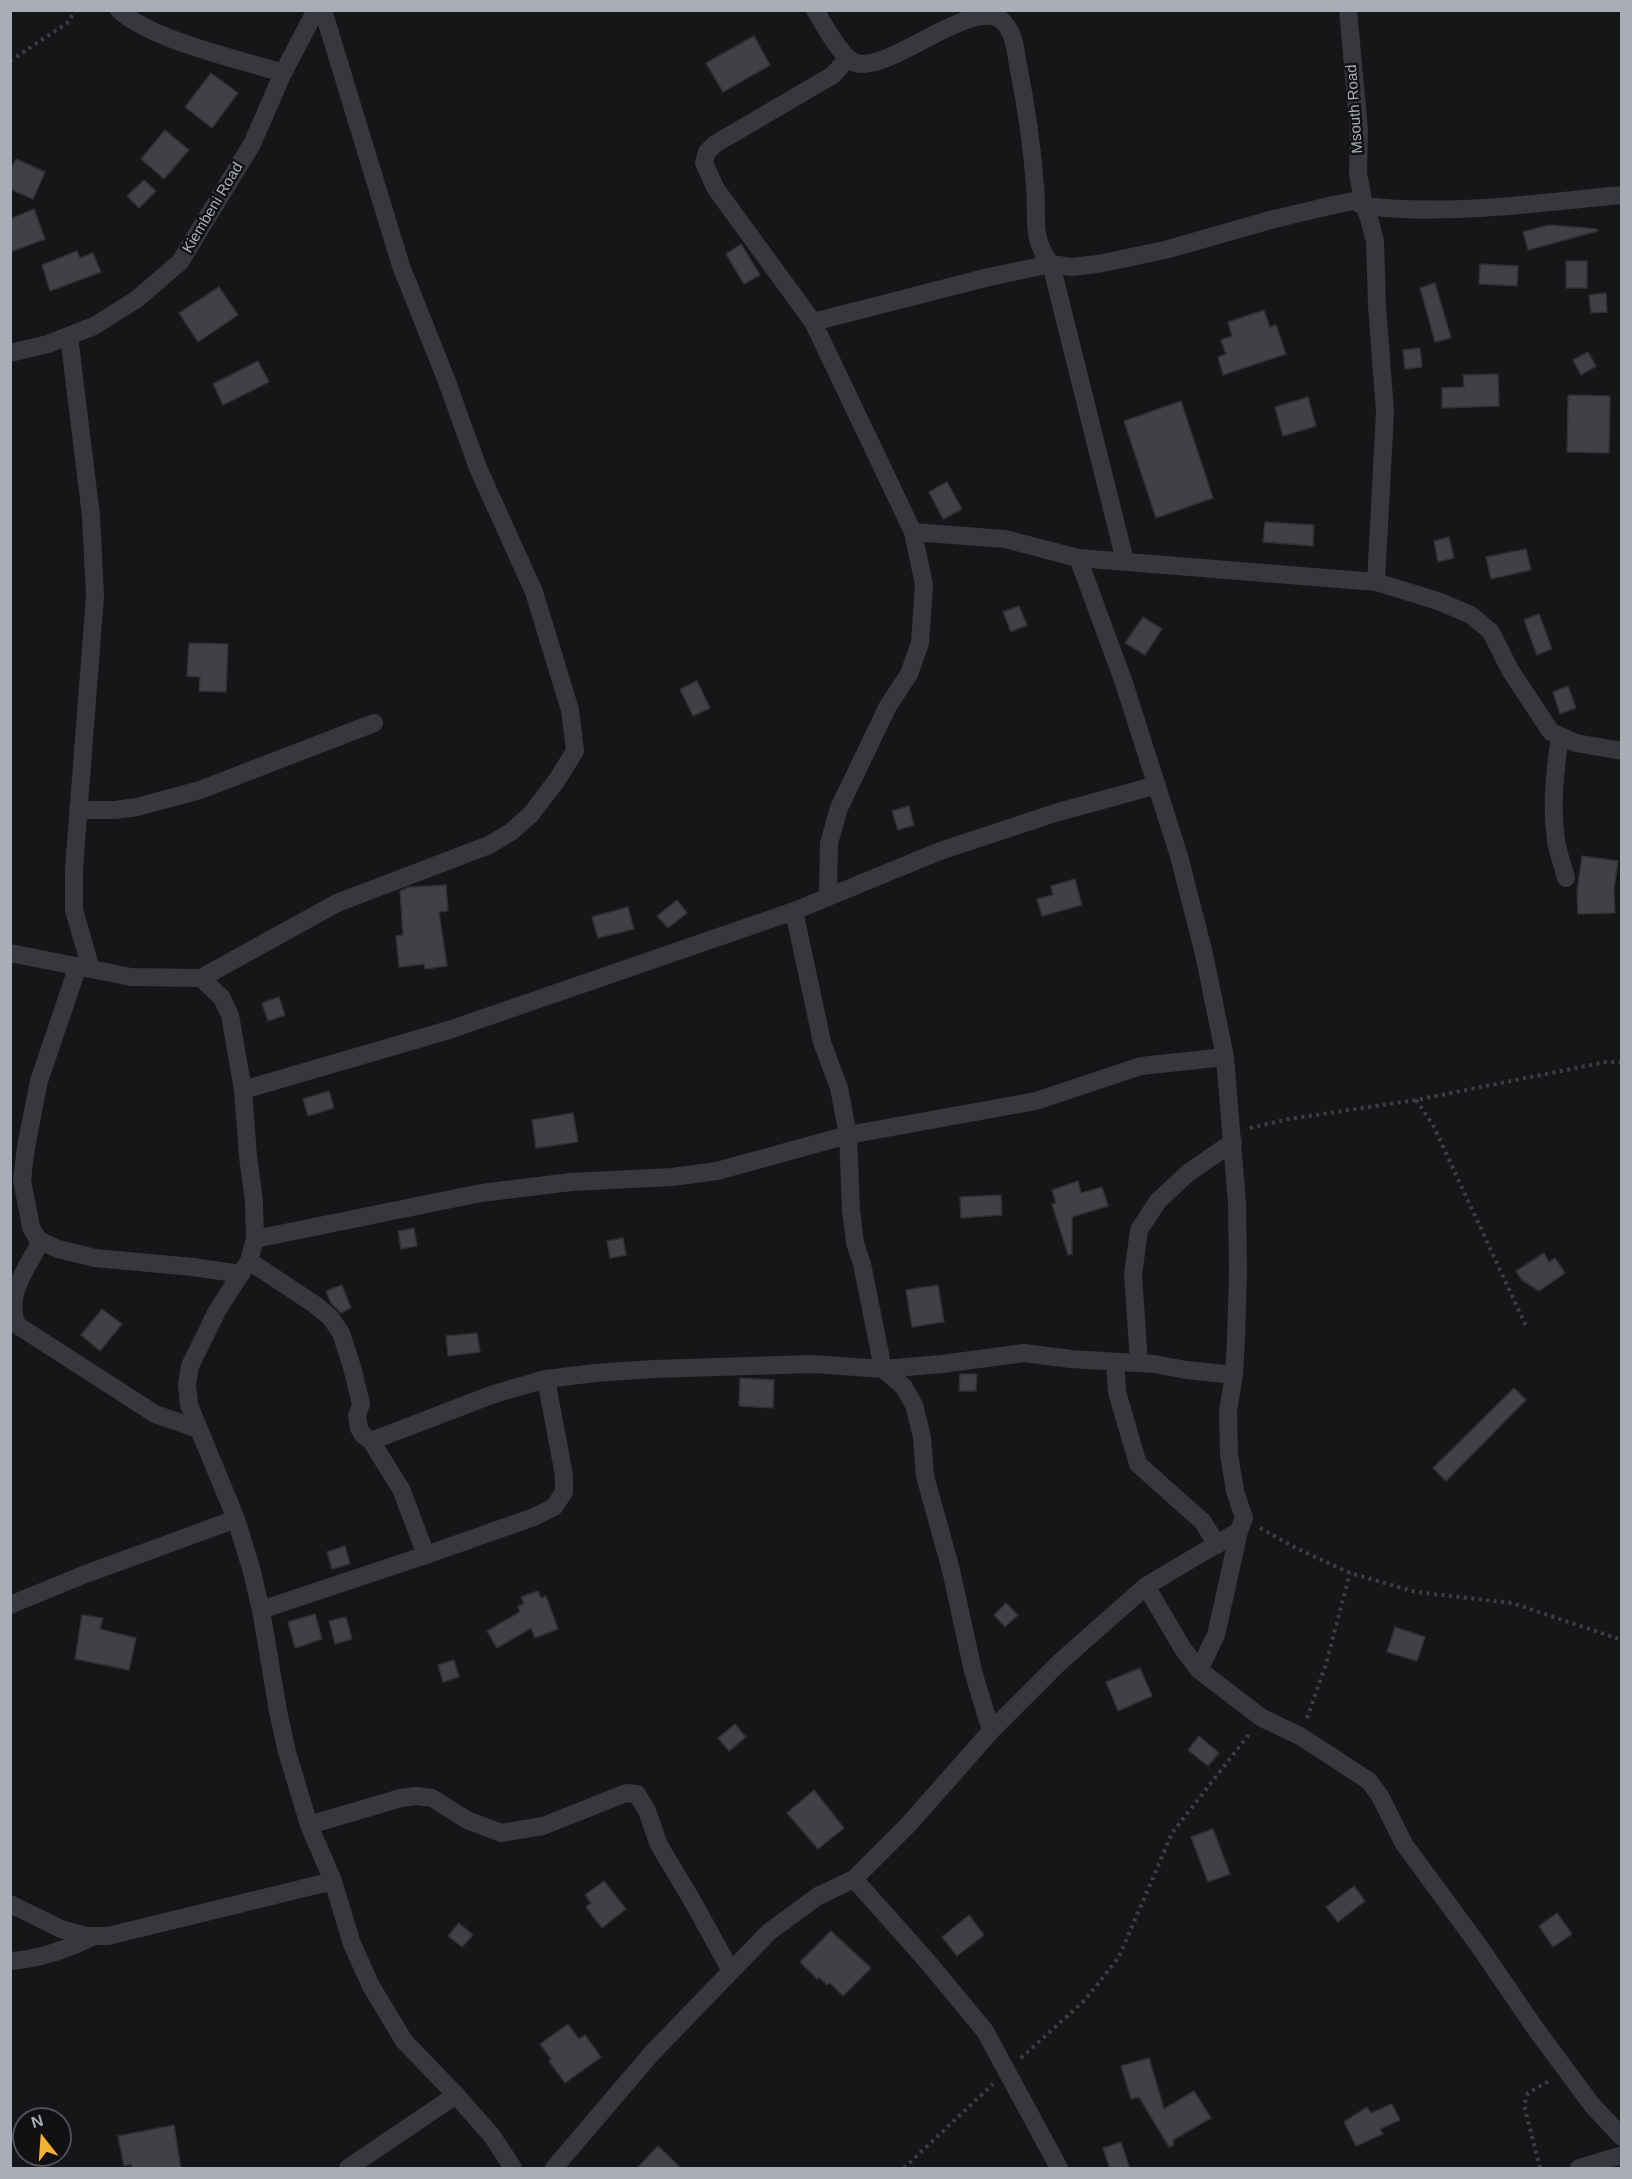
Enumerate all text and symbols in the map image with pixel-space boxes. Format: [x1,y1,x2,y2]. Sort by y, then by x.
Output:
street label: Msouth Road [1343,64,1367,154]
street label: Kiembeni Road [179,159,247,257]
north arrow [12,2107,72,2167]
text: N [29,2111,45,2131]

